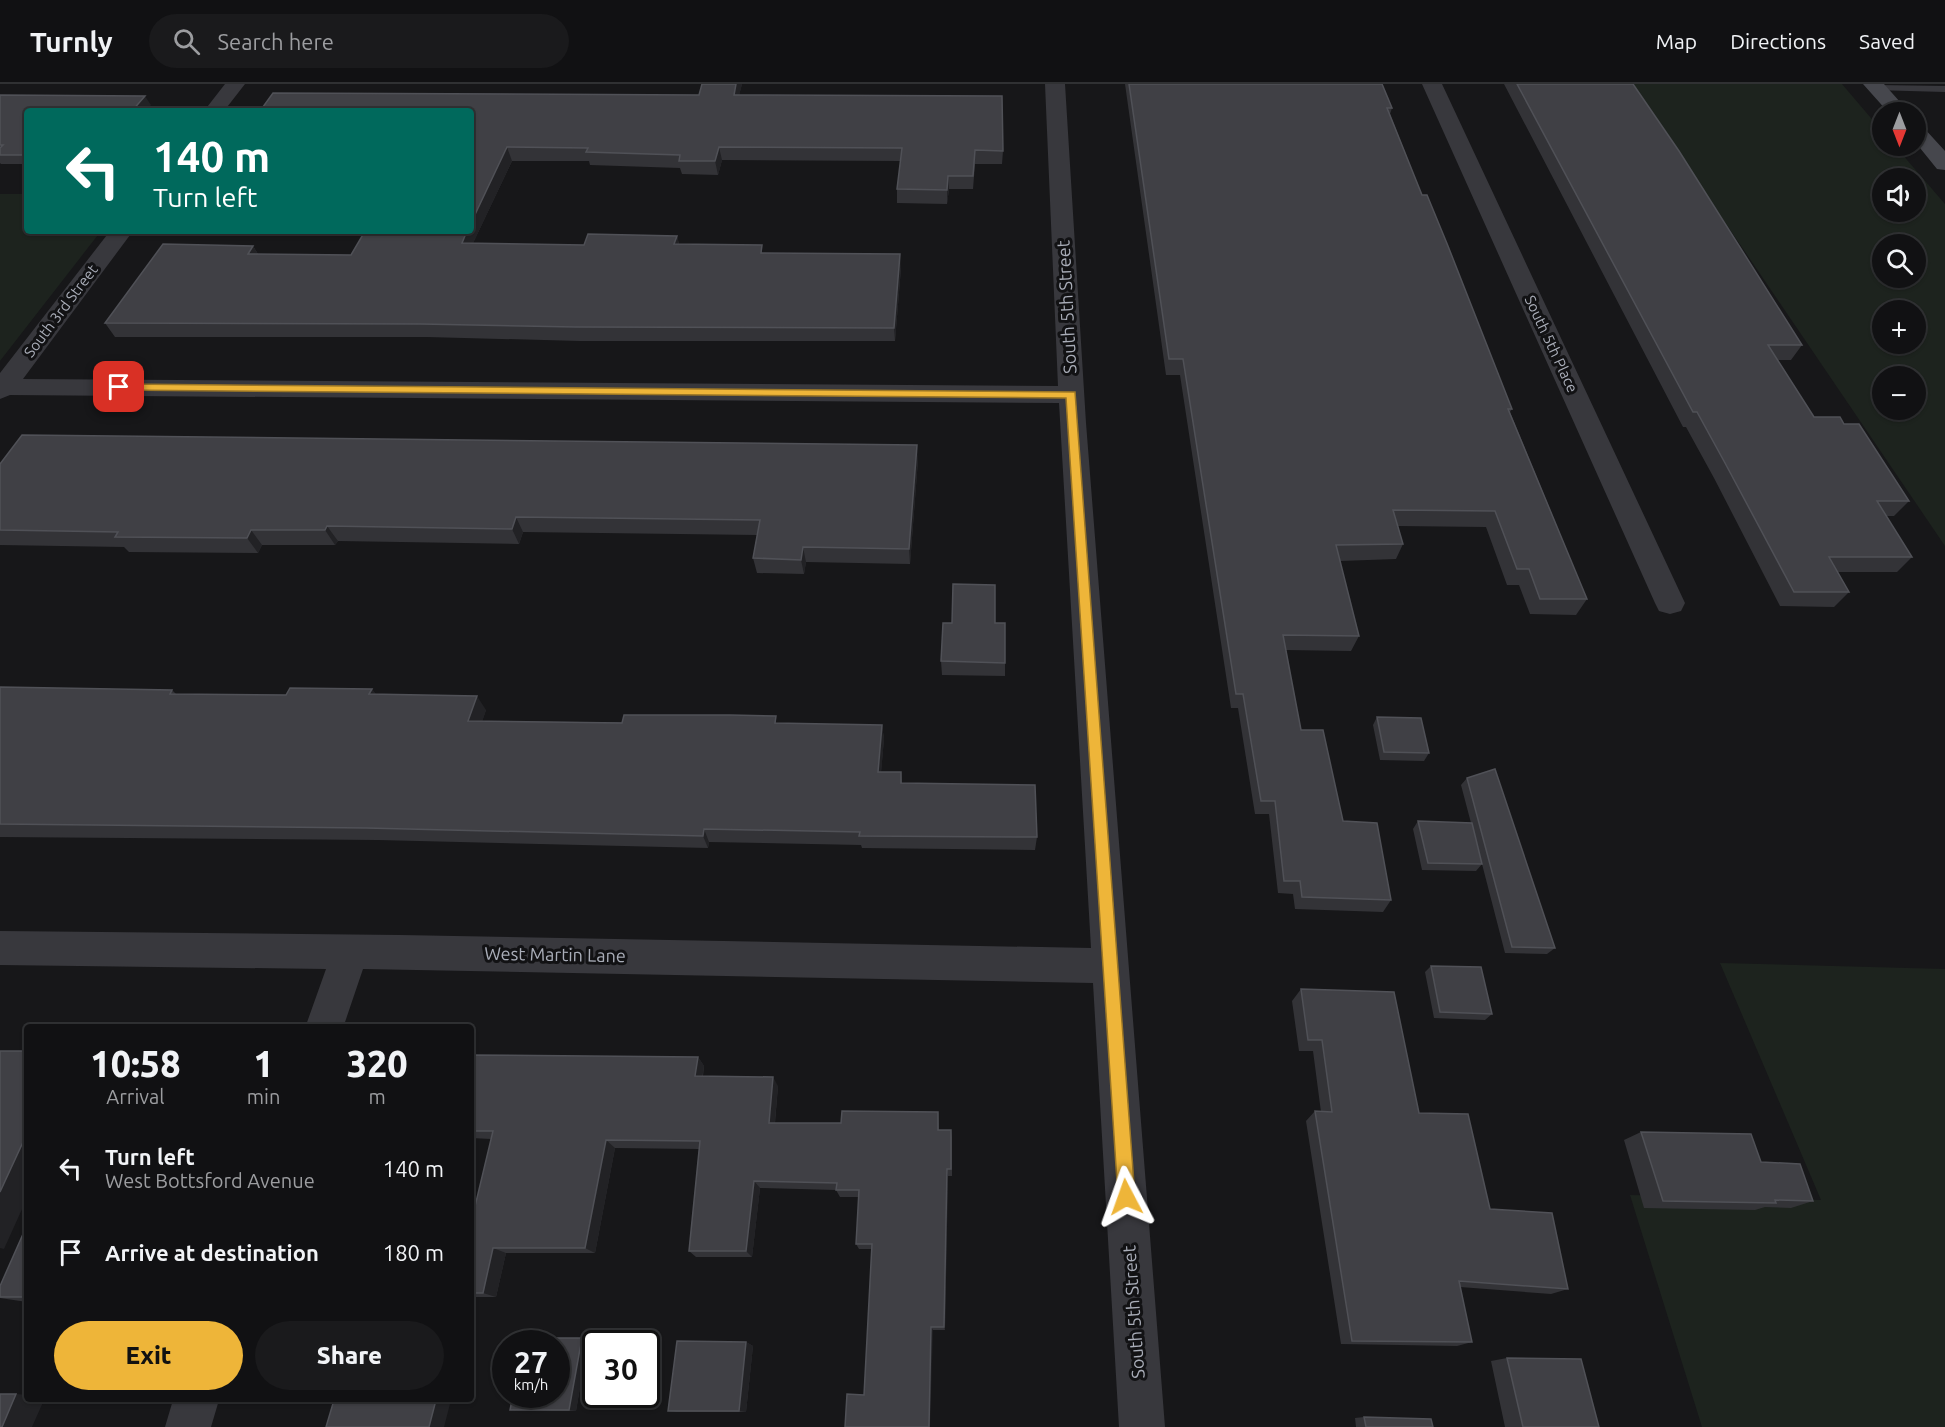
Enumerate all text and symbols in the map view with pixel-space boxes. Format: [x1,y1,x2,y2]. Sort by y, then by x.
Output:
search box [149,14,569,68]
icon: search [170,25,203,58]
text: Turnly [30,26,113,57]
text: Search here [218,29,334,54]
text: Map [1656,29,1697,53]
text: Directions [1730,29,1826,53]
text: Saved [1859,29,1915,53]
north arrow [1872,102,1926,156]
map controls [1872,102,1926,420]
icon: left [54,132,132,210]
text: 140 m [153,133,270,180]
button: sound [1872,168,1926,222]
text: Turn left [153,182,257,212]
button: search [1872,234,1926,288]
street label: South 5th Street [1053,240,1079,374]
street label: South 3rd Street [20,261,101,360]
street label: South 5th Place [1521,292,1581,395]
button: + [1872,300,1926,354]
pin [93,361,144,412]
button: − [1872,366,1926,420]
icon: arrive [102,370,135,403]
street label: West Martin Lane [484,943,626,965]
text: 10:58 [90,1043,180,1084]
text: 1 [253,1043,274,1084]
text: 320 [347,1043,408,1084]
text: Arrival [106,1085,165,1108]
text: min [247,1085,280,1108]
text: m [369,1085,386,1108]
text: Turn left [105,1144,195,1169]
icon: left [54,1152,87,1185]
text: 140 m [383,1156,444,1181]
position arrow [1094,1165,1158,1229]
text: West Bottsford Avenue [105,1169,315,1192]
icon: arrive [54,1236,87,1269]
text: Arrive at destination [105,1240,319,1265]
text: 180 m [383,1240,444,1265]
street label: South 5th Street [1118,1245,1148,1379]
button: Exit [54,1321,243,1390]
button: Share [255,1321,444,1390]
speed limit sign: 30 [582,1330,660,1408]
text: 27 [514,1345,548,1379]
text: km/h [514,1376,548,1393]

